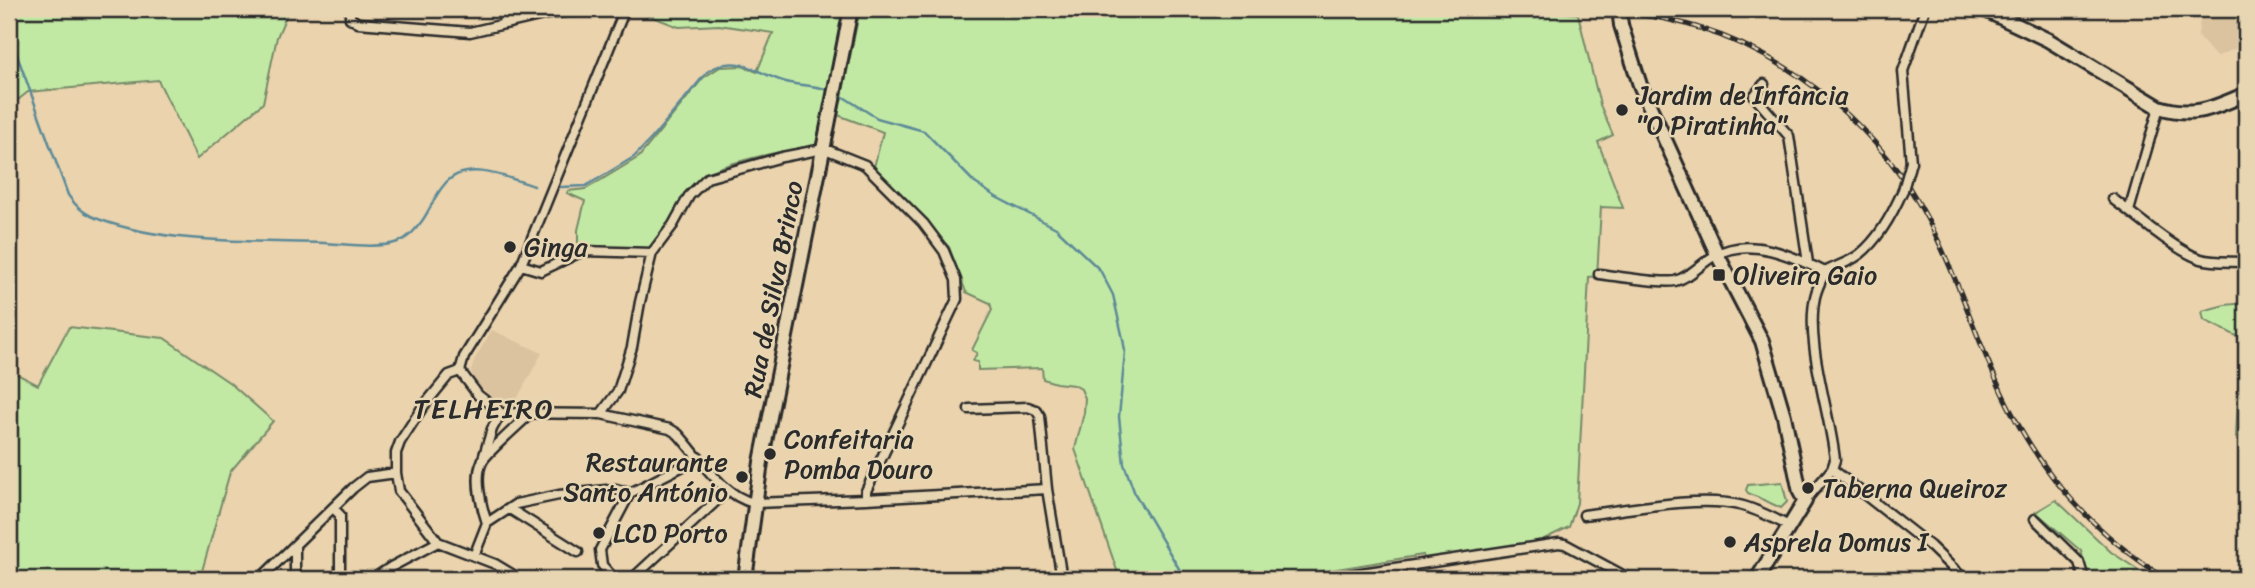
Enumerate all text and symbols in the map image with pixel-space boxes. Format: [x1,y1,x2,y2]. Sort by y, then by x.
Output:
place label: Jardim de Infância "O Piratinha" [1635,72,1849,148]
marker: Jardim de Infância "O Piratinha" [1614,102,1630,118]
street label: Rua de Silva Brinco [729,177,817,401]
place label: Ginga [524,224,589,270]
marker: Ginga [502,239,518,255]
place label: Oliveira Gaio [1733,252,1877,298]
marker: Oliveira Gaio [1711,267,1727,283]
district label: TELHEIRO [413,384,555,433]
place label: Confeitaria Pomba Douro [784,416,933,492]
place label: Restaurante Santo António [563,439,728,515]
marker: Confeitaria Pomba Douro [762,446,778,462]
place label: Taberna Queiroz [1822,465,2008,511]
marker: Restaurante Santo António [734,469,750,485]
marker: Taberna Queiroz [1800,480,1816,496]
place label: LCD Porto [613,510,728,556]
place label: Asprela Domus I [1743,519,1930,565]
marker: LCD Porto [591,525,607,541]
marker: Asprela Domus I [1722,534,1738,550]

